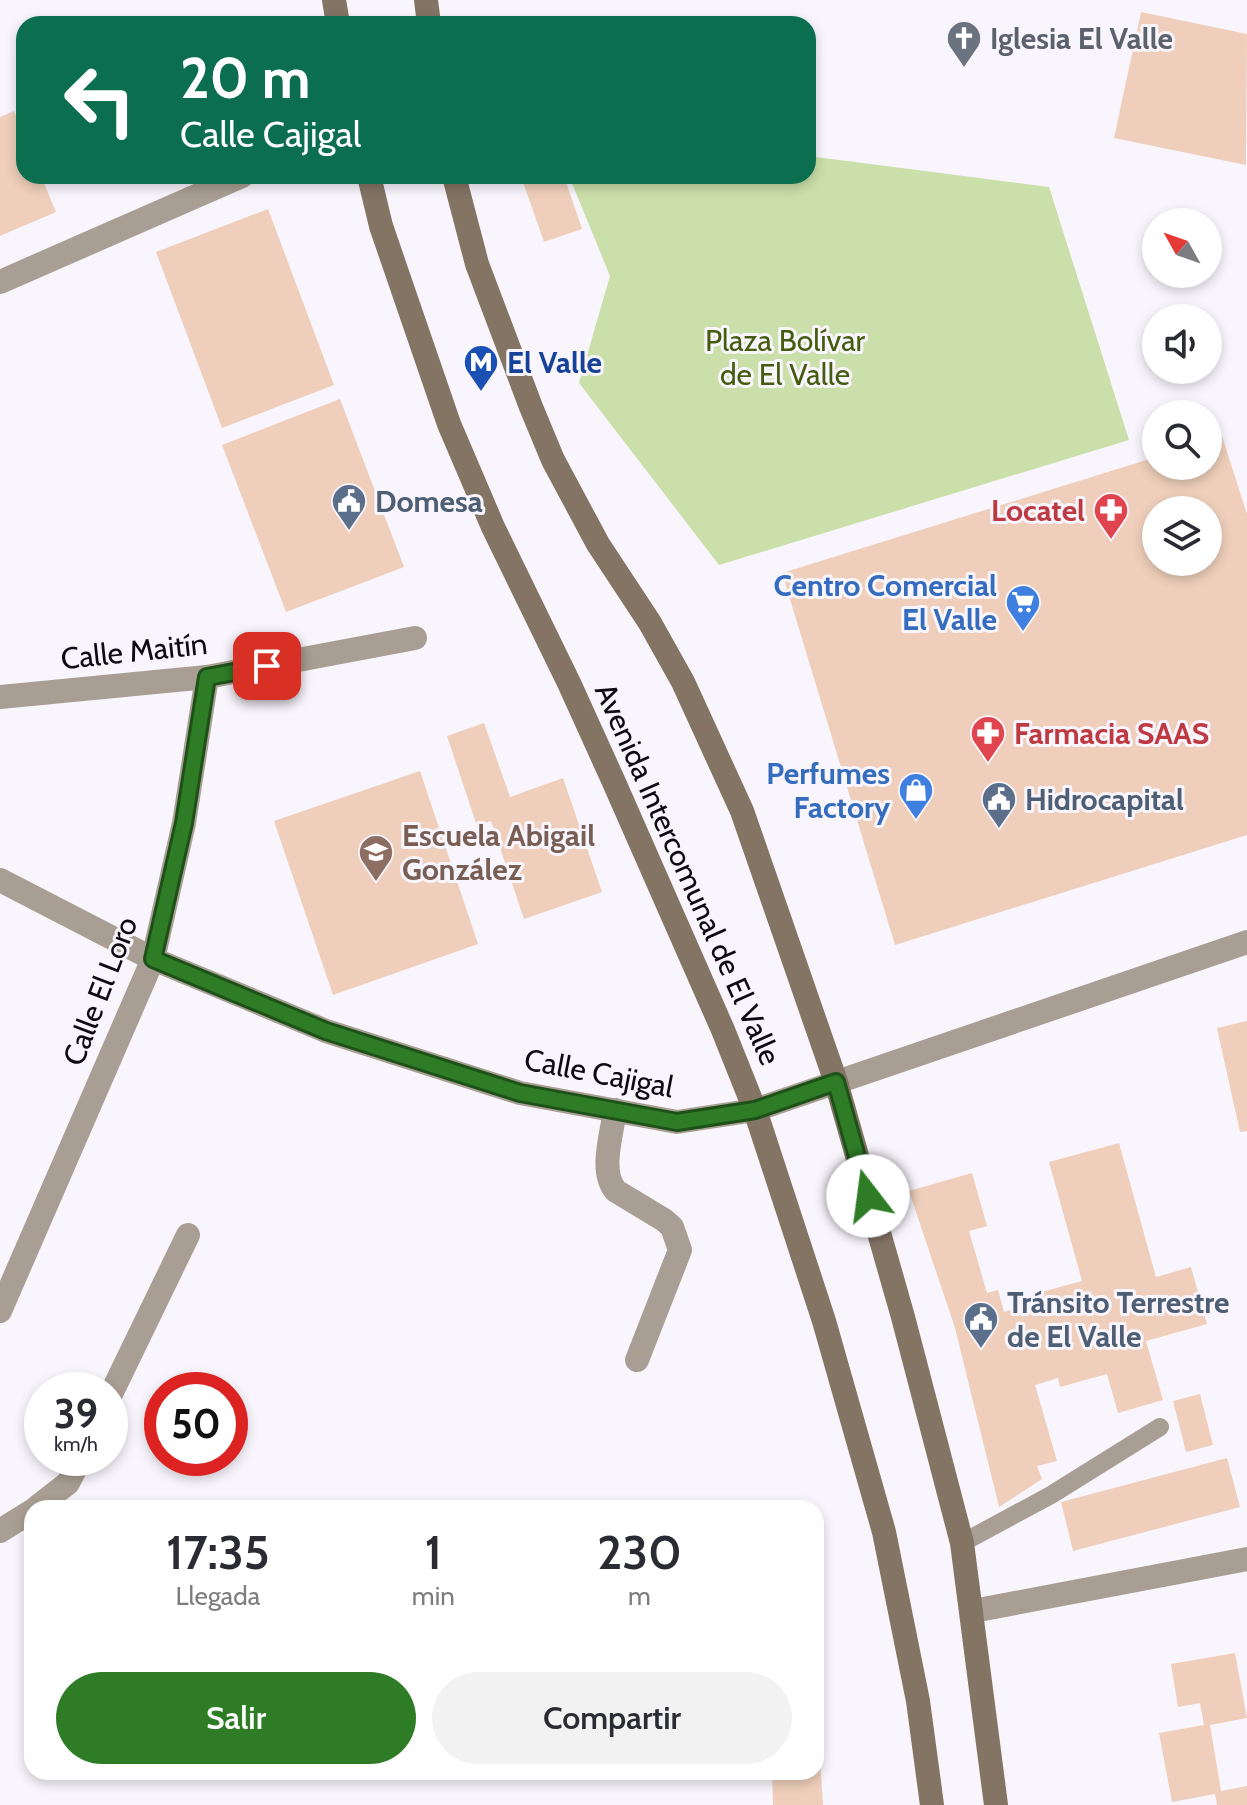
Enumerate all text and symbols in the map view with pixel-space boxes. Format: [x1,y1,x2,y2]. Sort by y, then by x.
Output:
church icon: Iglesia El Valle [945,19,983,69]
place label: Iglesia El Valle [990,20,1173,57]
text: 20 m [180,44,310,112]
icon: left [48,48,152,152]
text: Calle Cajigal [180,112,361,156]
north arrow [1142,208,1222,288]
map controls [1142,208,1222,576]
button: sound [1142,304,1222,384]
park label: Plaza Bolívar de El Valle [705,322,866,393]
metro station icon: El Valle [462,343,500,393]
place label: El Valle [507,344,602,381]
button: search [1142,400,1222,480]
public building icon: Domesa [330,482,368,532]
place label: Domesa [375,483,483,520]
pharmacy icon: Locatel [1092,491,1130,541]
place label: Locatel [991,492,1085,529]
button: layers [1142,496,1222,576]
place label: Centro Comercial El Valle [773,567,997,638]
supermarket icon: Centro Comercial El Valle [1004,583,1042,633]
street label: Calle Maitín [59,625,209,677]
pin [233,632,301,700]
icon: arrive [245,644,289,688]
street label: Avenida Intercomunal de El Valle [587,678,789,1070]
pharmacy icon: Farmacia SAAS [969,714,1007,764]
place label: Farmacia SAAS [1014,715,1209,752]
place label: Perfumes Factory [766,755,891,826]
shop icon: Perfumes Factory [897,771,935,821]
public building icon: Hidrocapital [980,780,1018,830]
place label: Hidrocapital [1025,781,1184,818]
place label: Escuela Abigail González [402,817,595,888]
school or university icon: Escuela Abigail González [357,833,395,883]
street label: Calle El Loro [55,911,145,1071]
street label: Calle Cajigal [521,1040,677,1106]
position arrow [826,1154,910,1238]
place label: Tránsito Terrestre de El Valle [1007,1284,1229,1355]
public building icon: Tránsito Terrestre de El Valle [962,1300,1000,1350]
speed limit sign: 50 [144,1372,248,1476]
text: 39 [54,1389,98,1438]
text: km/h [54,1432,98,1456]
text: 17:35 [166,1523,270,1581]
text: 1 [425,1523,442,1581]
text: 230 [597,1523,682,1581]
text: Llegada [176,1580,260,1612]
text: min [412,1580,455,1612]
text: m [628,1580,651,1612]
button: Salir [56,1672,416,1764]
button: Compartir [432,1672,792,1764]

